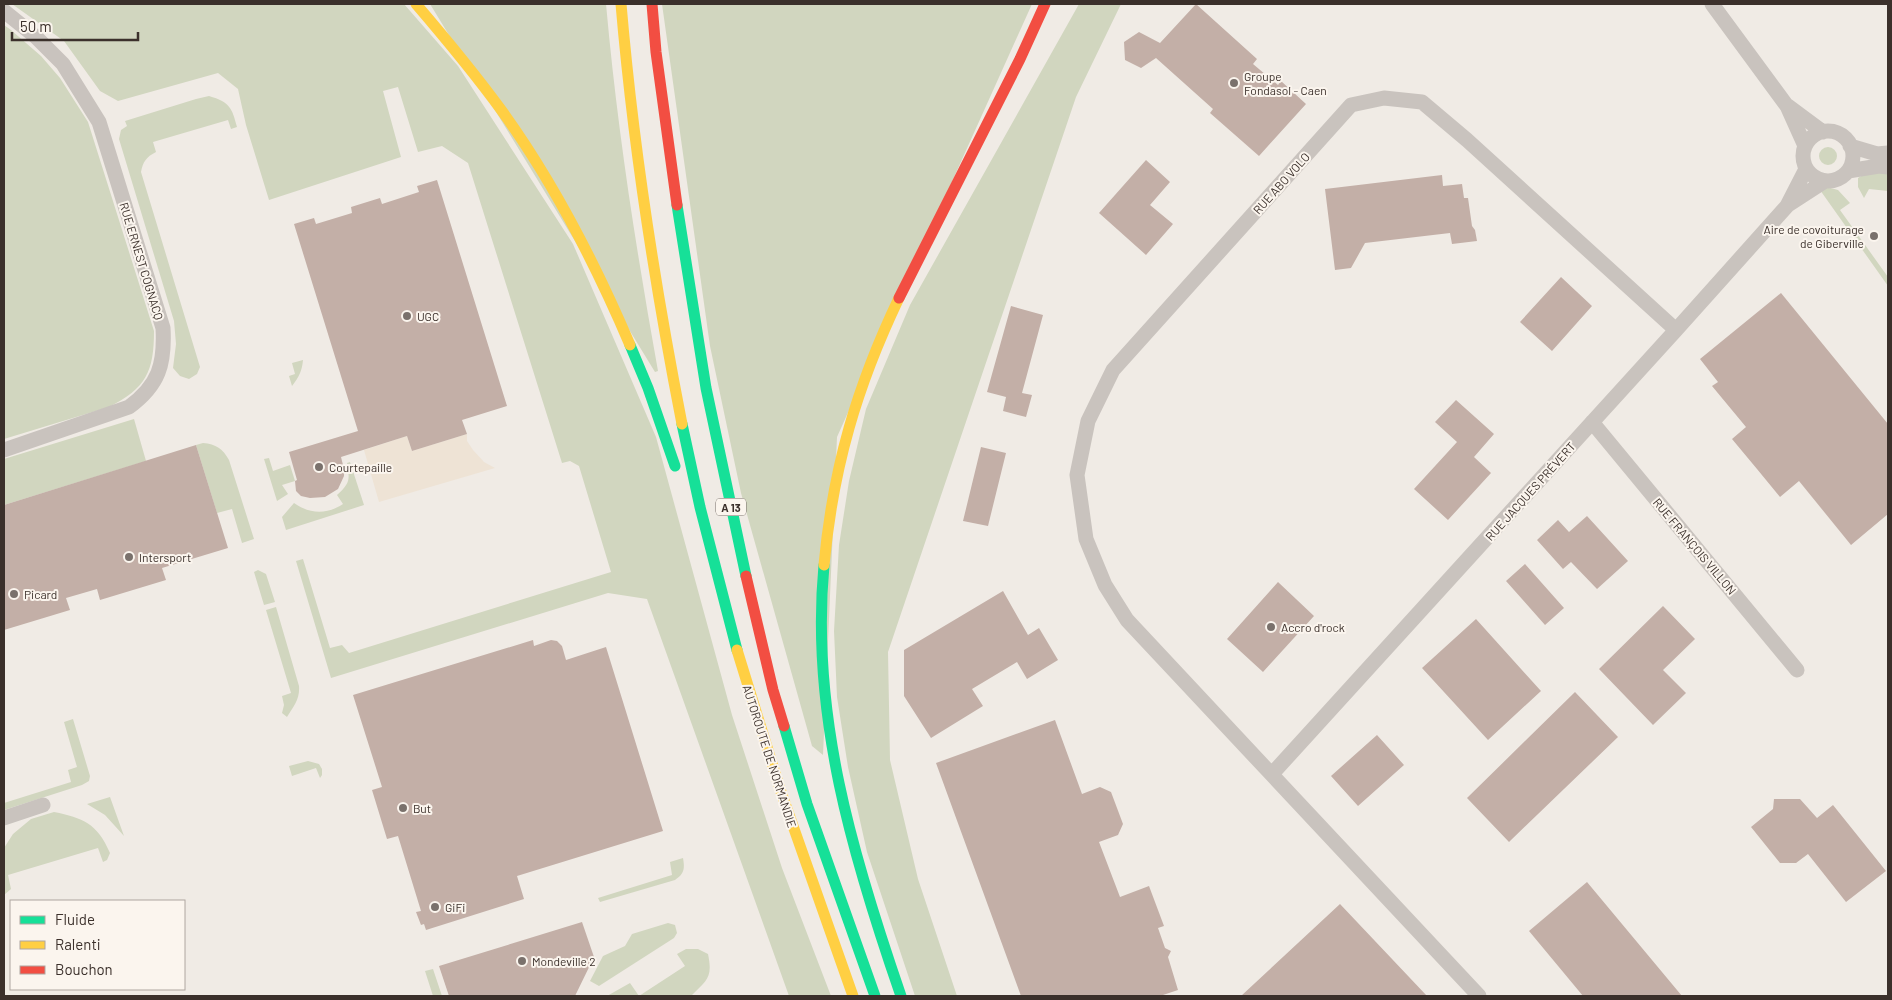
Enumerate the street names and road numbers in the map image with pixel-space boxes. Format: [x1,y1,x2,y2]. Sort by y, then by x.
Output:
street label: RUE ABO VOLO [1250,149,1312,217]
street label: RUE ERNEST COGNACQ [117,201,167,322]
street label: RUE JACQUES PRÉVERT [1482,439,1578,543]
street label: RUE FRANÇOIS VILLON [1651,495,1739,597]
road number: A 13 [716,498,746,516]
street label: AUTOROUTE DE NORMANDIE [740,683,800,829]

